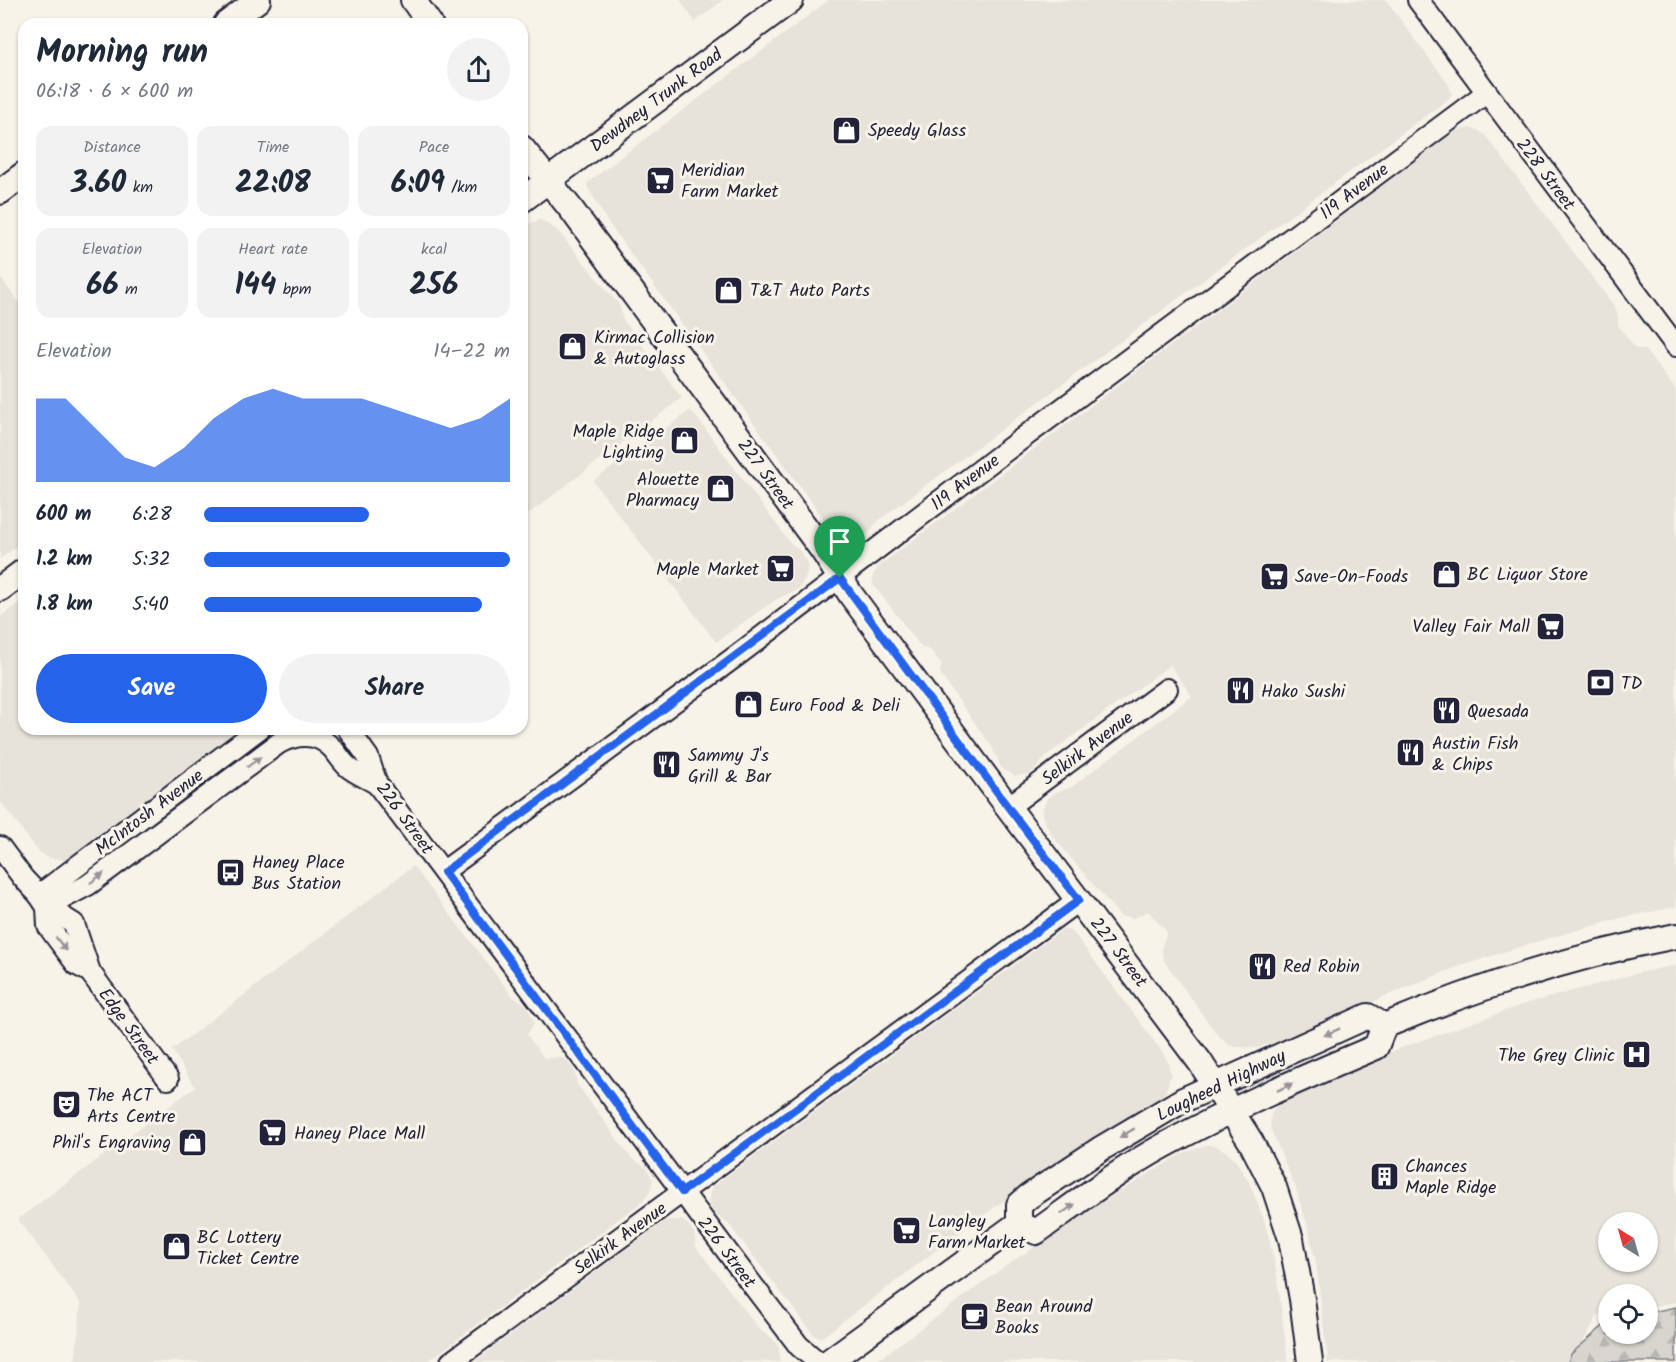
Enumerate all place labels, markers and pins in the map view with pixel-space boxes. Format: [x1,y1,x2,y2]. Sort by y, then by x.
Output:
shop icon: Speedy Glass [831,114,863,146]
place label: Speedy Glass [868,117,967,146]
place label: Meridian Farm Market [681,157,780,207]
supermarket icon: Meridian Farm Market [644,164,676,196]
shop icon: T&T Auto Parts [713,274,745,306]
place label: T&T Auto Parts [750,277,870,306]
place label: Kirmac Collision & Autoglass [594,324,715,374]
shop icon: Kirmac Collision & Autoglass [557,331,589,363]
place label: Maple Ridge Lighting [573,418,664,468]
shop icon: Maple Ridge Lighting [669,425,701,457]
place label: Alouette Pharmacy [626,466,700,516]
shop icon: Alouette Pharmacy [704,473,736,505]
pin [814,516,865,578]
supermarket icon: Maple Market [764,553,796,585]
place label: Maple Market [656,556,760,585]
shop icon: BC Liquor Store [1430,558,1462,590]
supermarket icon: Save-On-Foods [1258,560,1290,592]
place label: BC Liquor Store [1467,561,1588,590]
place label: Save-On-Foods [1295,563,1409,592]
supermarket icon: Valley Fair Mall [1535,610,1567,642]
place label: Valley Fair Mall [1413,613,1531,642]
bank icon: TD [1584,667,1616,699]
place label: TD [1621,670,1643,699]
restaurant icon: Hako Sushi [1224,675,1256,707]
place label: Hako Sushi [1261,678,1346,707]
shop icon: Euro Food & Deli [732,689,764,721]
place label: Euro Food & Deli [769,692,900,721]
restaurant icon: Quesada [1430,695,1462,727]
place label: Quesada [1467,698,1529,727]
place label: Austin Fish & Chips [1432,730,1518,780]
restaurant icon: Austin Fish & Chips [1395,737,1427,769]
place label: Sammy J's Grill & Bar [688,742,772,792]
restaurant icon: Sammy J's Grill & Bar [651,749,683,781]
place label: Haney Place Bus Station [252,849,345,899]
bus stop icon: Haney Place Bus Station [215,856,247,888]
restaurant icon: Red Robin [1246,950,1278,982]
place label: Red Robin [1283,953,1360,982]
hospital icon: The Grey Clinic [1620,1039,1652,1071]
place label: The Grey Clinic [1498,1042,1615,1071]
place label: The ACT Arts Centre [87,1082,175,1132]
theatre icon: The ACT Arts Centre [50,1089,82,1121]
supermarket icon: Haney Place Mall [257,1117,289,1149]
place label: Haney Place Mall [294,1120,426,1149]
shop icon: Phil's Engraving [176,1126,208,1158]
place label: Phil's Engraving [52,1129,171,1158]
place label: Chances Maple Ridge [1405,1153,1496,1203]
building icon: Chances Maple Ridge [1368,1160,1400,1192]
place label: Langley Farm Market [928,1208,1027,1258]
supermarket icon: Langley Farm Market [891,1215,923,1247]
place label: BC Lottery Ticket Centre [197,1224,299,1274]
shop icon: BC Lottery Ticket Centre [160,1231,192,1263]
place label: Bean Around Books [995,1293,1093,1343]
cafe icon: Bean Around Books [958,1300,990,1332]

